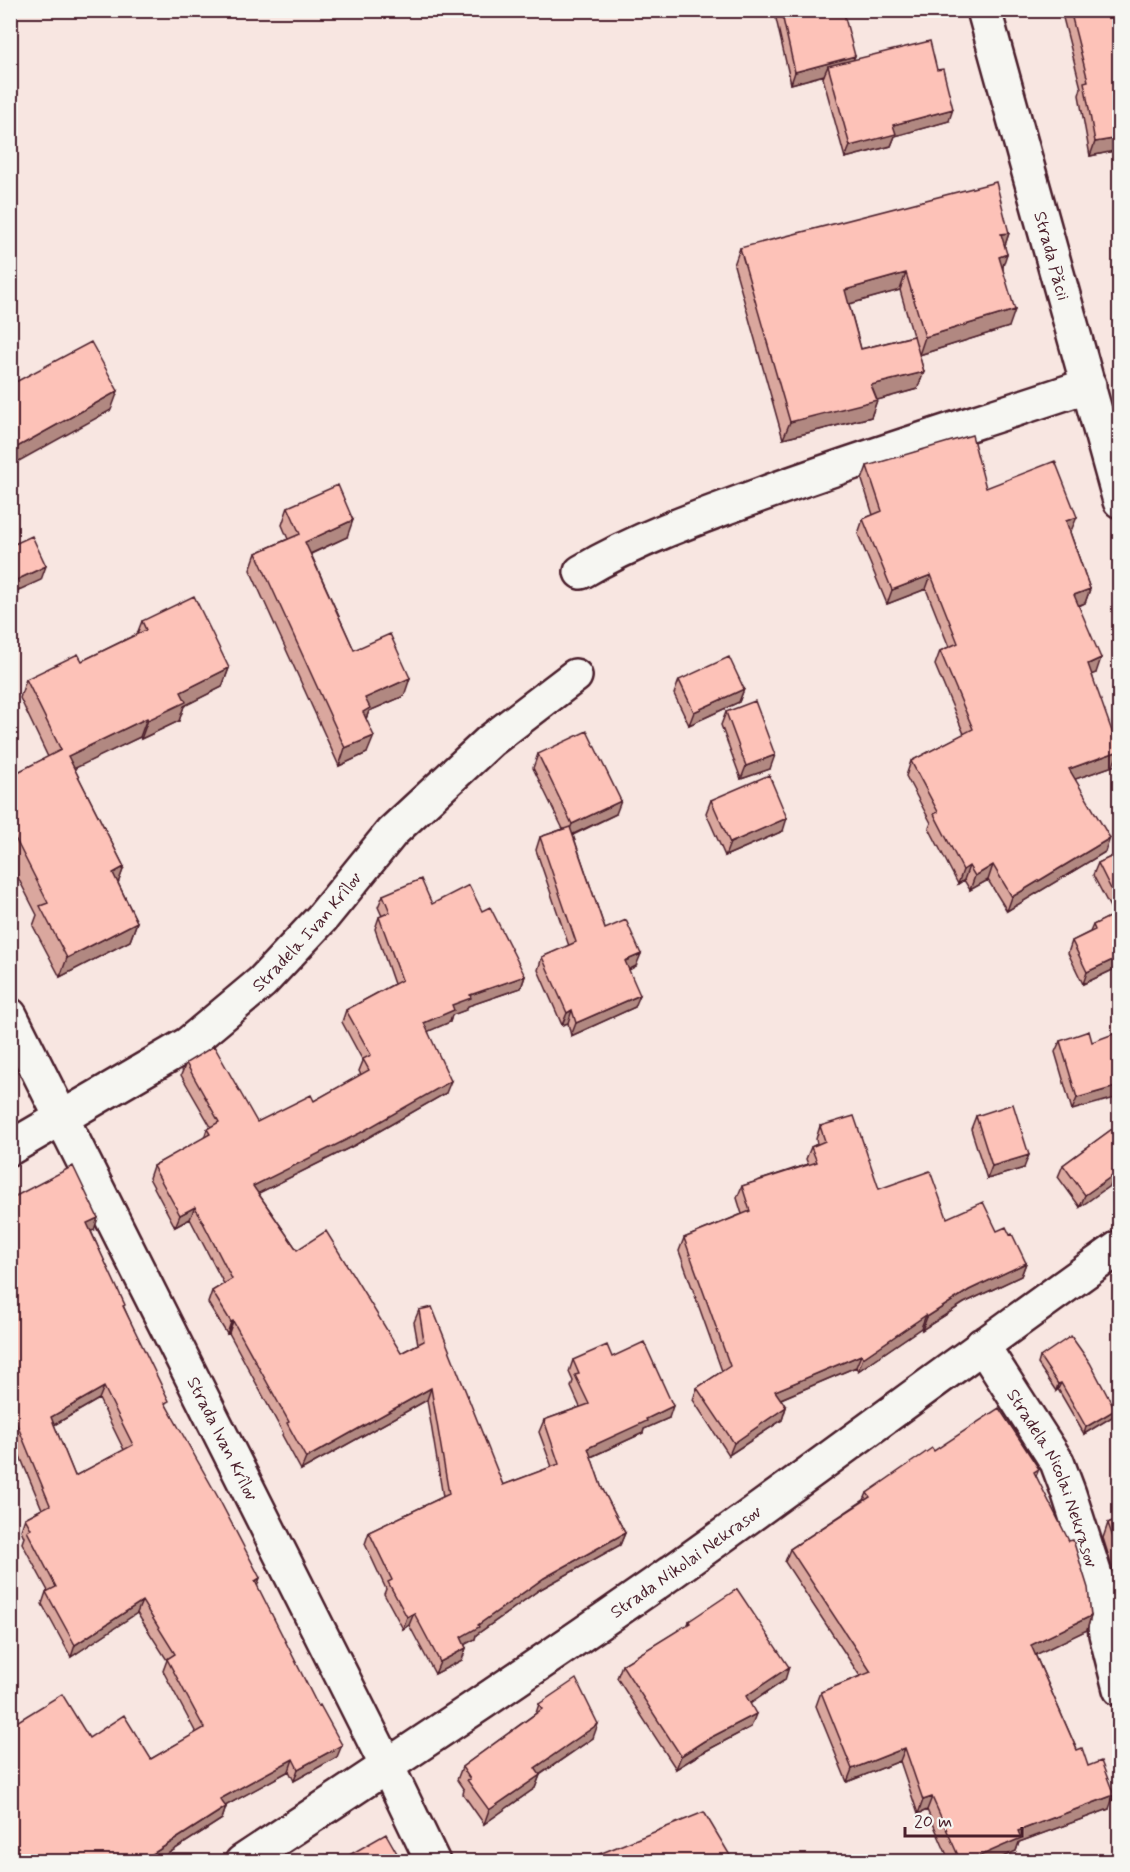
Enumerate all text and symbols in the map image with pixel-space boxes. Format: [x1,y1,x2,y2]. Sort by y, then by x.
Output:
street label: Strada Păcii [1027,209,1075,303]
street label: Stradela Ivan Krîlov [248,867,368,998]
street label: Strada Ivan Krîlov [181,1373,263,1505]
street label: Stradela Nicolai Nekrasov [1000,1385,1103,1571]
street label: Strada Nikolai Nekrasov [606,1500,767,1624]
scale bar [905,1800,1022,1838]
text: 20 m [914,1810,952,1834]

